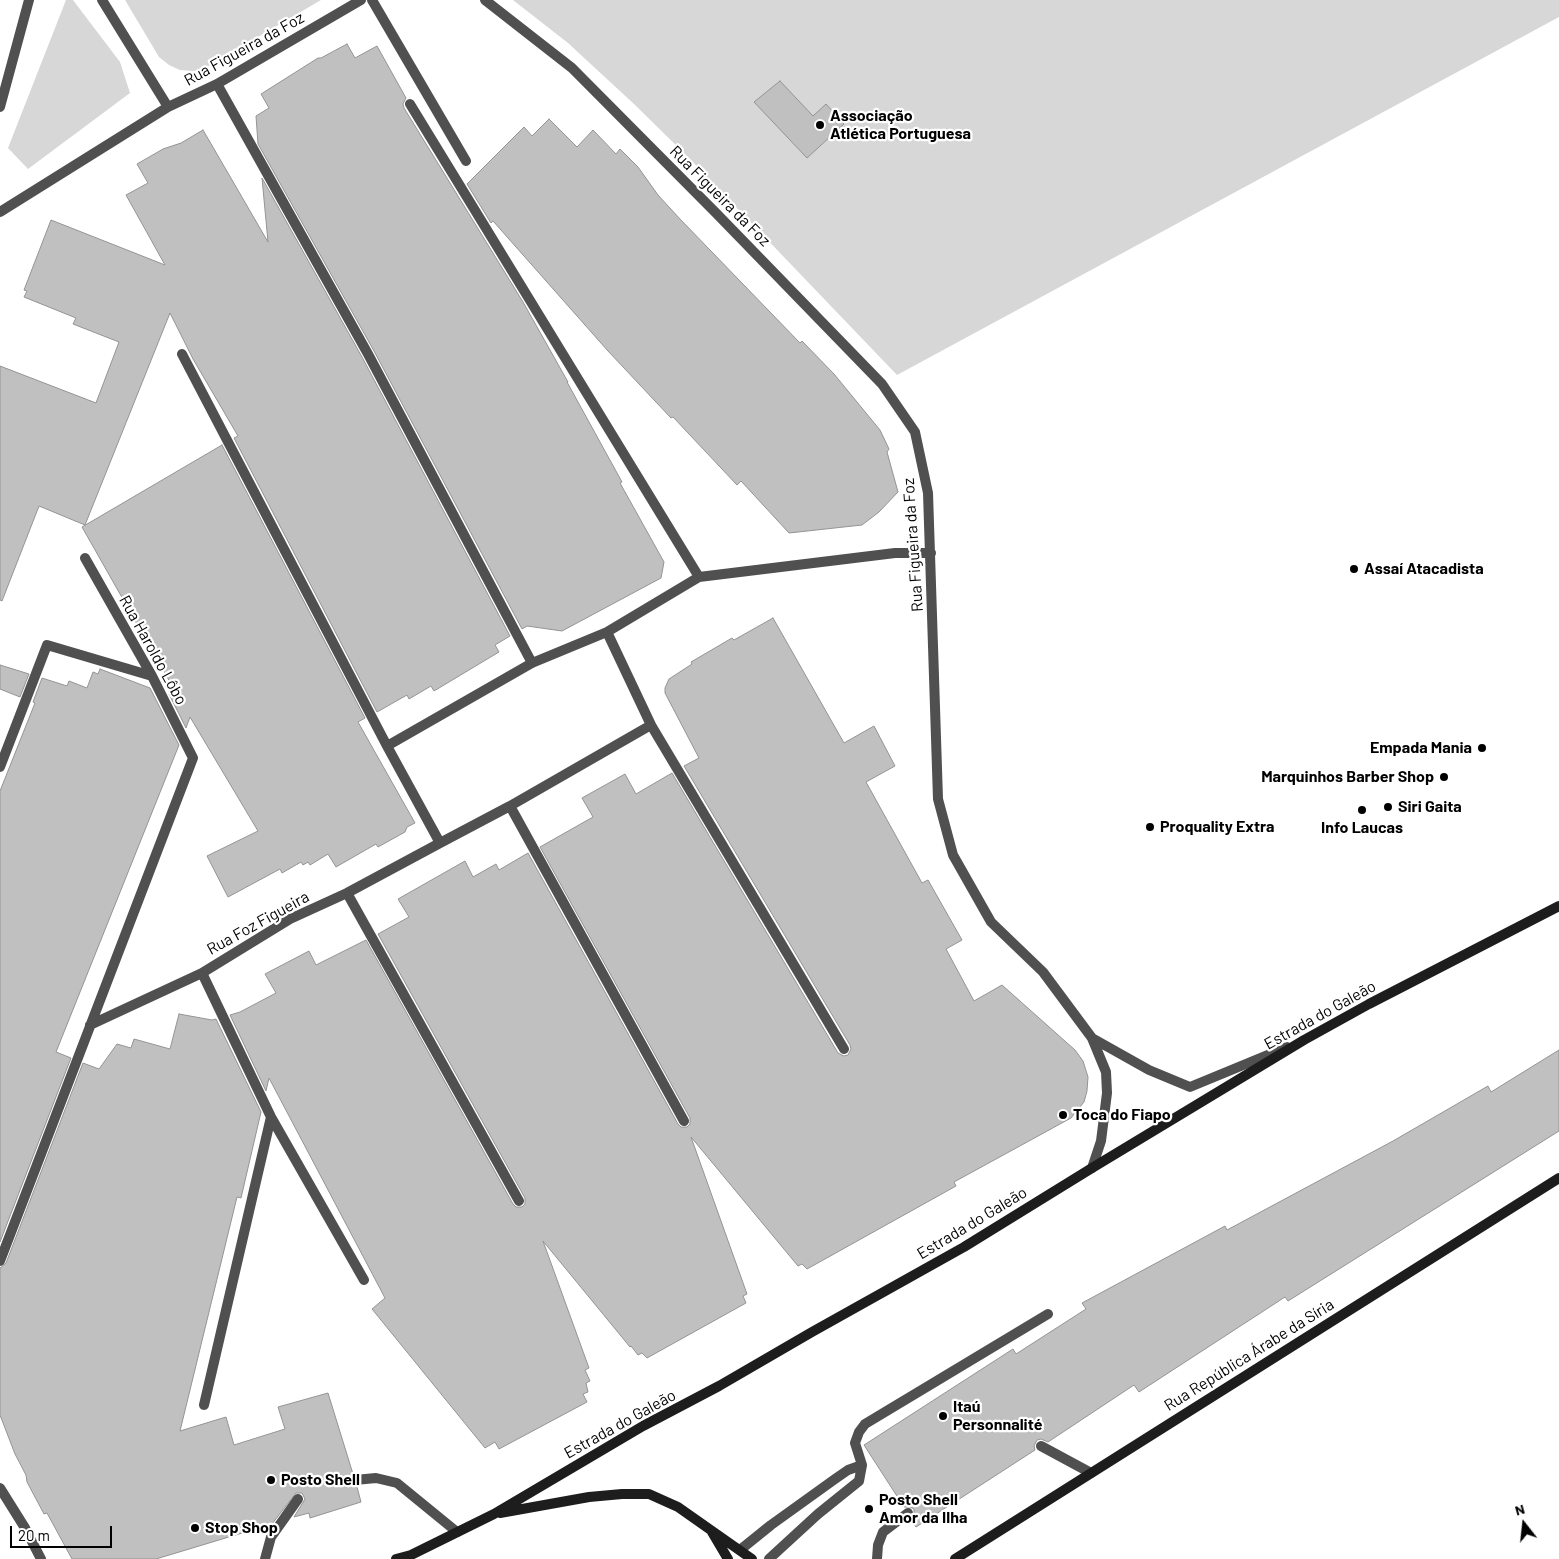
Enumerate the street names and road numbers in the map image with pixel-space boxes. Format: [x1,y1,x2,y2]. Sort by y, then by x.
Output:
street label: Rua Figueira da Foz [181,8,307,90]
street label: Rua Figueira da Foz [666,142,774,250]
street label: Rua Figueira da Foz [899,477,927,613]
street label: Rua Haroldo Lôbo [115,592,191,708]
street label: Rua Foz Figueira [203,887,313,959]
street label: Estrada do Galeão [1261,976,1379,1054]
street label: Estrada do Galeão [914,1183,1030,1263]
street label: Rua República Árabe da Síria [1161,1295,1337,1415]
street label: Estrada do Galeão [561,1385,679,1463]

